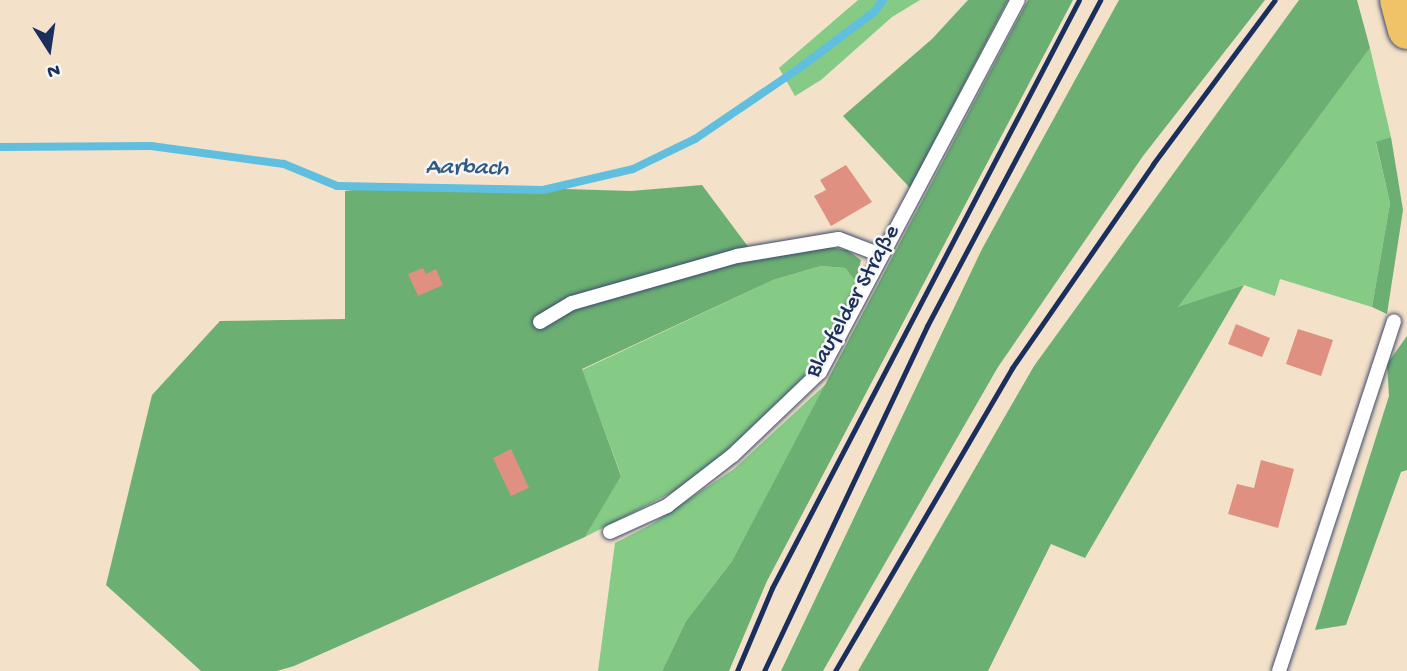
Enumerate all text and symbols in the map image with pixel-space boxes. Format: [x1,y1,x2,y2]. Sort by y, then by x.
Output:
north arrow [14,14,84,84]
text: N [45,57,62,83]
water label: Aarbach [425,154,509,184]
street label: Blaufelder Straße [801,221,907,383]

